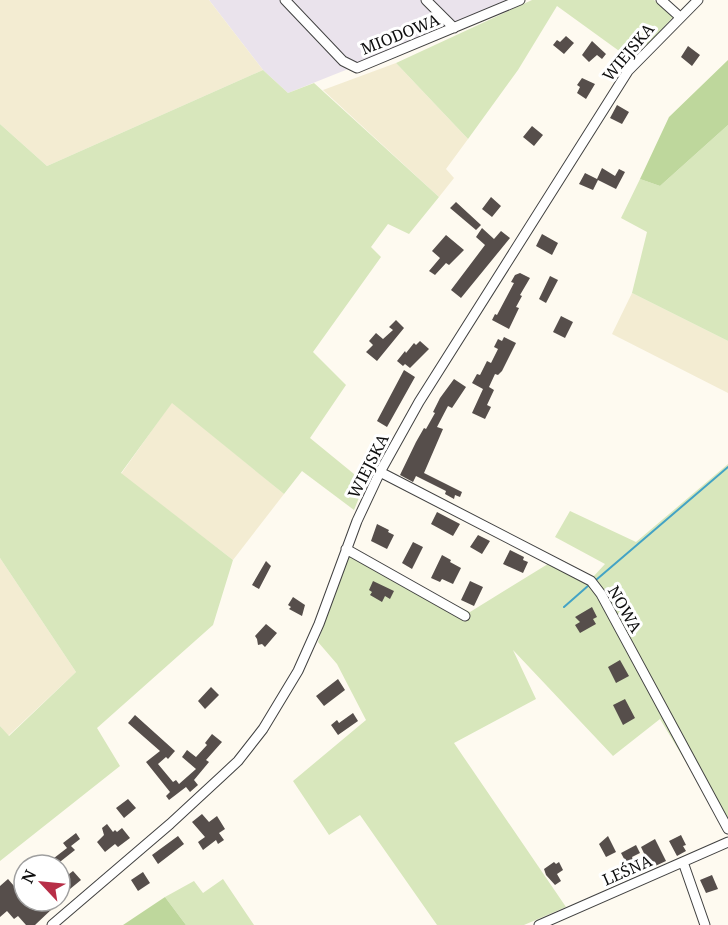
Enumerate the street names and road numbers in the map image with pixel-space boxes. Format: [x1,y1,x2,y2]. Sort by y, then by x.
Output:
street label: MIODOWA [357,8,443,60]
street label: WIEJSKA [597,18,659,86]
street label: WIEJSKA [342,429,394,502]
street label: NOWA [603,582,648,637]
street label: LEŚNA [599,849,656,891]

